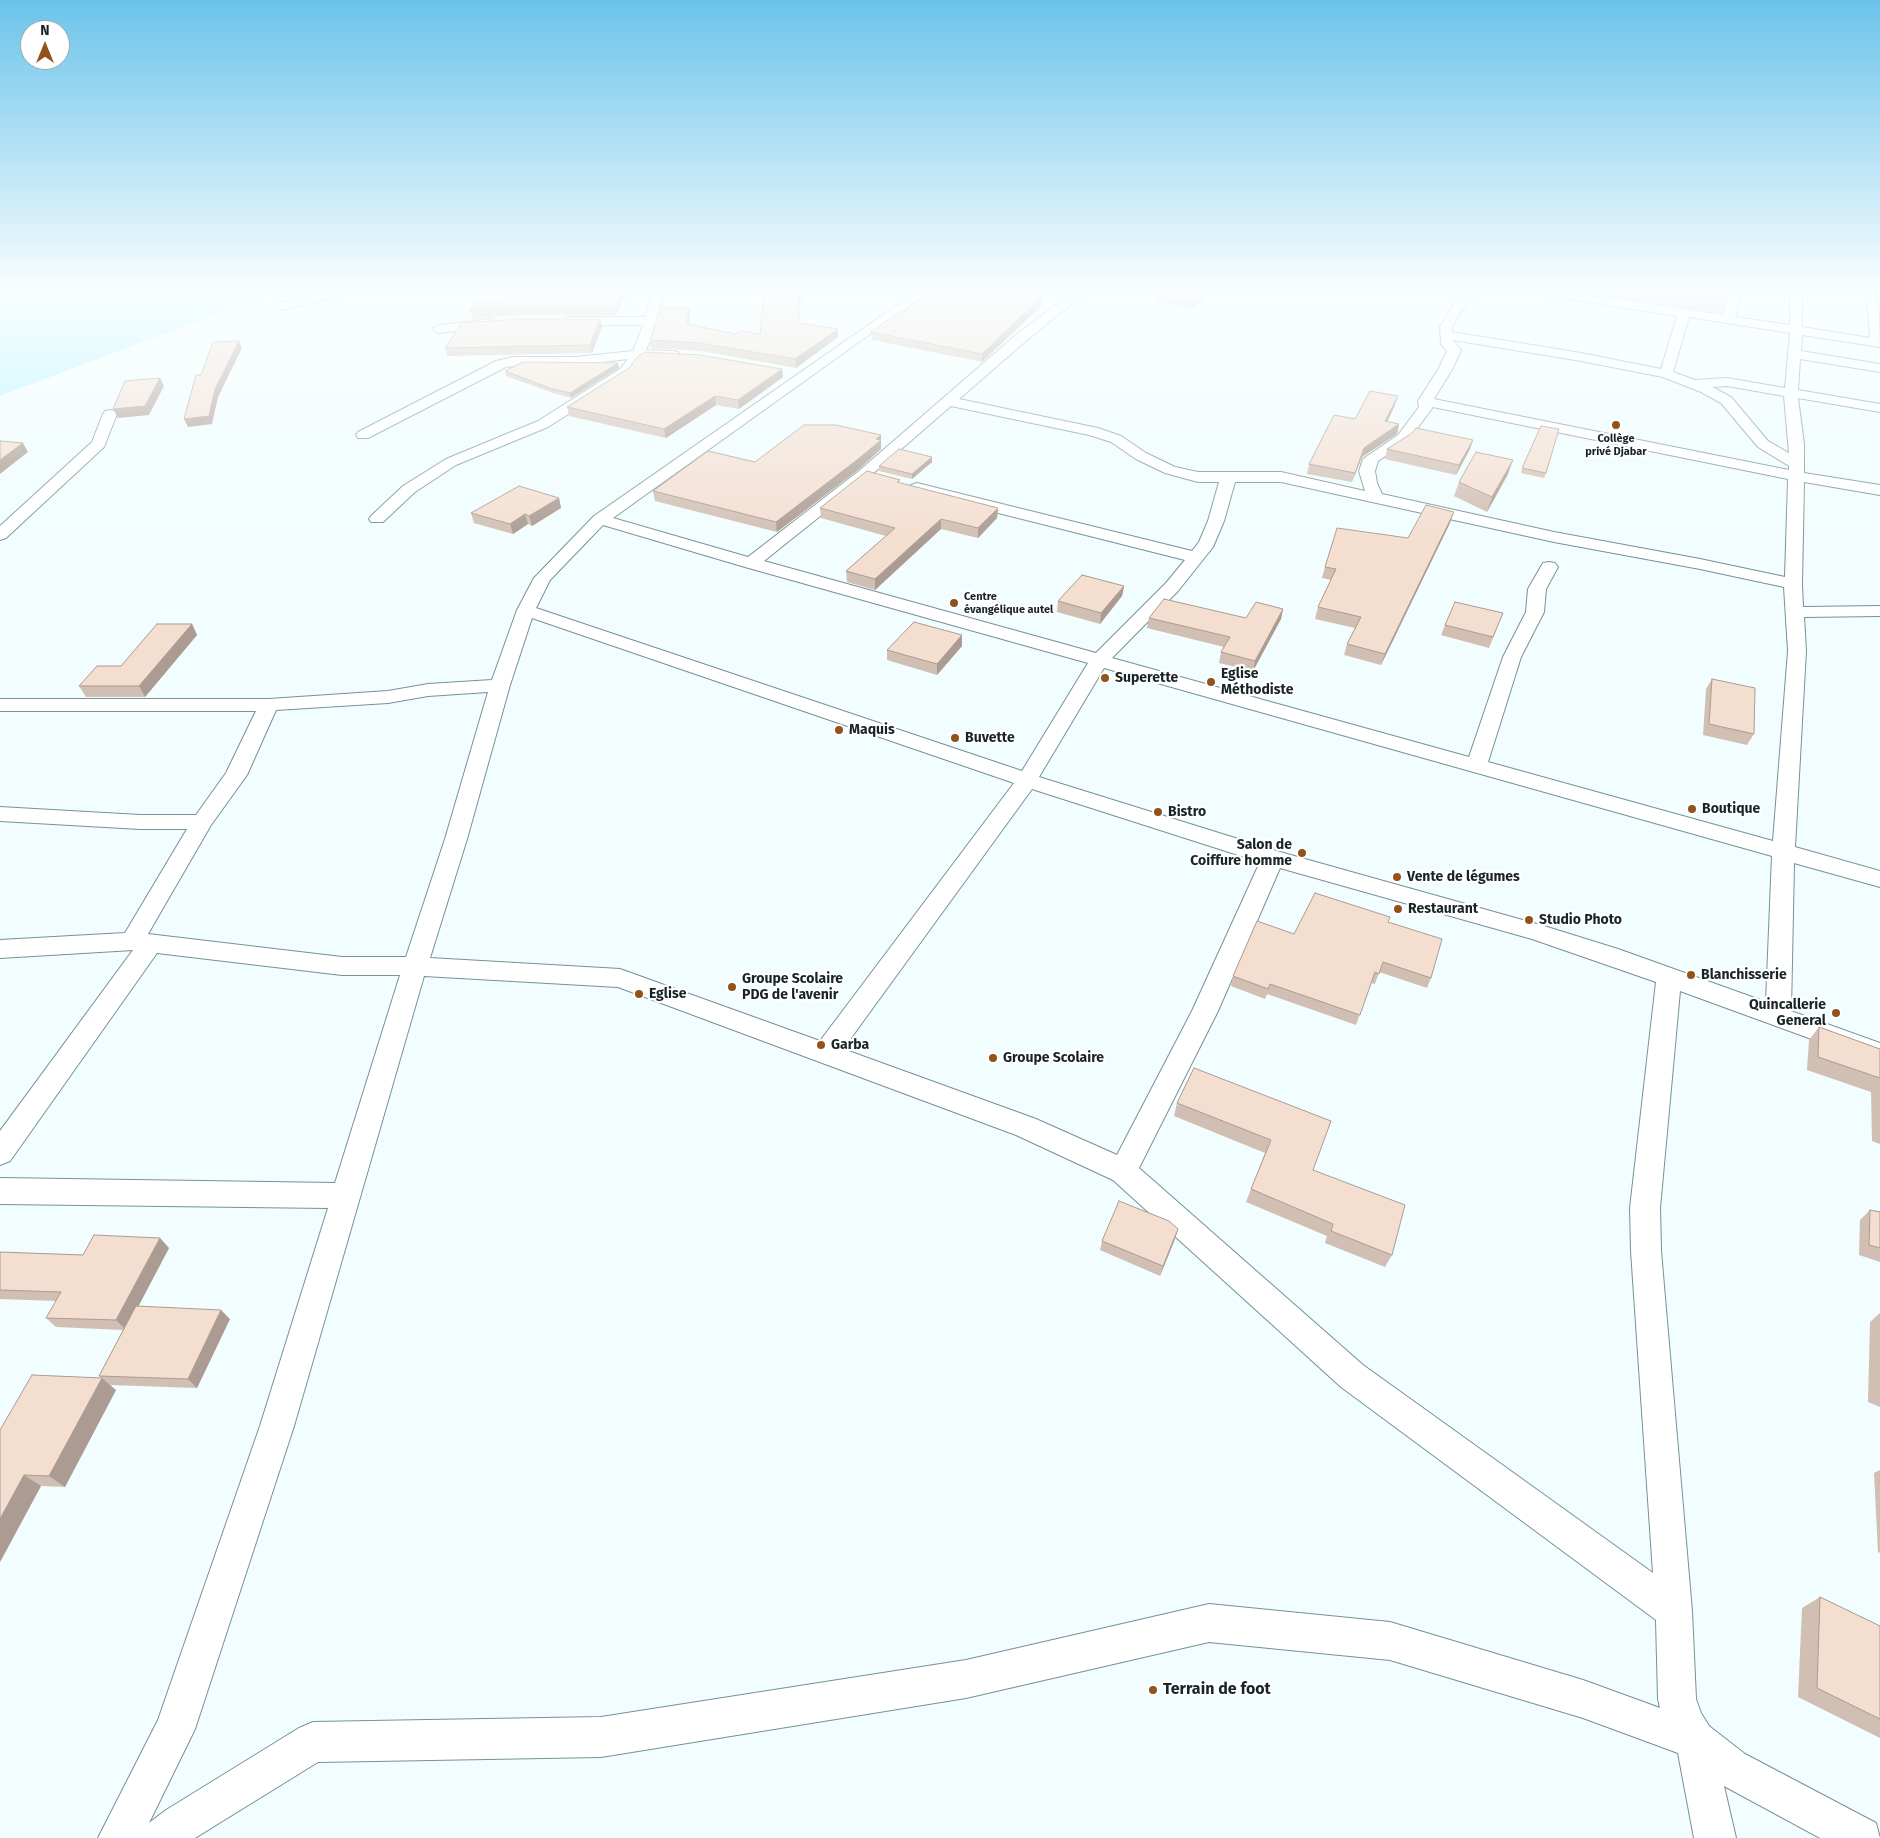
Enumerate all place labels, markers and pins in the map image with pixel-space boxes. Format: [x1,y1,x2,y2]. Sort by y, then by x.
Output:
marker: Collège privé Djabar [1610,419,1622,431]
place label: Collège privé Djabar [1585,432,1647,458]
place label: Centre évangélique autel [964,590,1053,616]
marker: Centre évangélique autel [948,597,960,609]
place label: Eglise Méthodiste [1221,666,1293,699]
place label: Superette [1115,670,1178,686]
marker: Superette [1099,672,1111,684]
marker: Eglise Méthodiste [1205,676,1217,688]
place label: Maquis [849,722,895,738]
marker: Maquis [833,724,845,736]
place label: Buvette [965,730,1015,746]
marker: Buvette [949,732,961,744]
place label: Boutique [1702,801,1760,817]
marker: Boutique [1686,803,1698,815]
place label: Bistro [1168,804,1206,820]
marker: Bistro [1152,806,1164,818]
place label: Salon de Coiffure homme [1190,837,1292,870]
marker: Salon de Coiffure homme [1296,847,1308,859]
place label: Vente de légumes [1407,869,1520,885]
marker: Vente de légumes [1391,871,1403,883]
place label: Restaurant [1408,901,1478,917]
marker: Restaurant [1392,903,1404,915]
place label: Studio Photo [1539,912,1622,928]
marker: Studio Photo [1523,914,1535,926]
place label: Blanchisserie [1701,967,1787,983]
marker: Blanchisserie [1685,969,1697,981]
place label: Groupe Scolaire PDG de l'avenir [742,971,843,1004]
marker: Groupe Scolaire PDG de l'avenir [726,981,738,993]
place label: Eglise [649,986,686,1002]
marker: Eglise [633,988,645,1000]
place label: Quincallerie General [1749,997,1826,1030]
marker: Quincallerie General [1830,1007,1842,1019]
place label: Garba [831,1037,869,1053]
marker: Garba [815,1039,827,1051]
place label: Groupe Scolaire [1003,1050,1104,1066]
marker: Groupe Scolaire [987,1052,999,1064]
place label: Terrain de foot [1163,1680,1271,1700]
marker: Terrain de foot [1147,1684,1159,1696]

